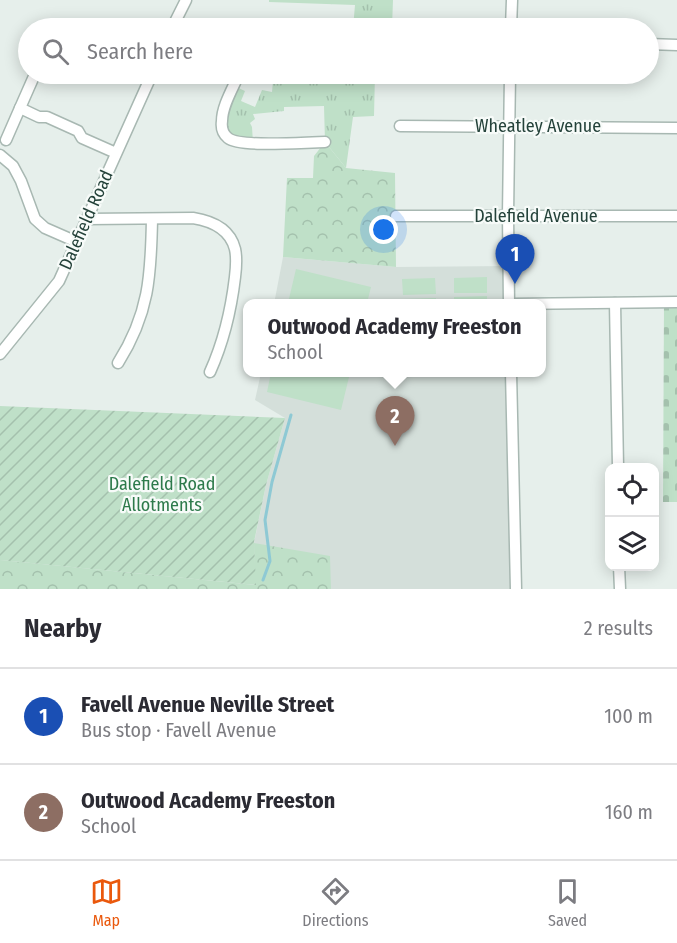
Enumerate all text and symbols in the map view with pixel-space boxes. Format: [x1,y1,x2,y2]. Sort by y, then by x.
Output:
search box [18,18,659,84]
icon: search [39,35,72,68]
text: Search here [87,38,193,65]
street label: Wheatley Avenue [475,115,601,137]
street label: Dalefield Road [54,167,118,273]
street label: Dalefield Avenue [474,205,598,227]
your location [369,215,398,244]
pin: 1 [496,234,534,284]
popup [243,299,546,377]
text: Outwood Academy Freeston [267,313,522,340]
text: School [267,340,323,364]
pin: 2 [376,396,414,446]
map controls [605,463,659,571]
button: locate [605,463,659,517]
park label: Dalefield Road Allotments [109,473,215,516]
button: layers [605,517,659,571]
text: Nearby [24,613,101,644]
text: 2 results [584,616,653,640]
text: Favell Avenue Neville Street [81,691,334,718]
text: 1 [39,704,48,728]
text: 100 m [604,704,653,728]
text: Bus stop · Favell Avenue [81,718,276,742]
text: Outwood Academy Freeston [81,787,335,814]
text: 2 [39,800,48,824]
text: 160 m [605,800,653,824]
text: School [81,814,136,838]
tab: Map [90,875,123,930]
tab: Directions [302,875,369,930]
tab: Saved [548,875,587,930]

